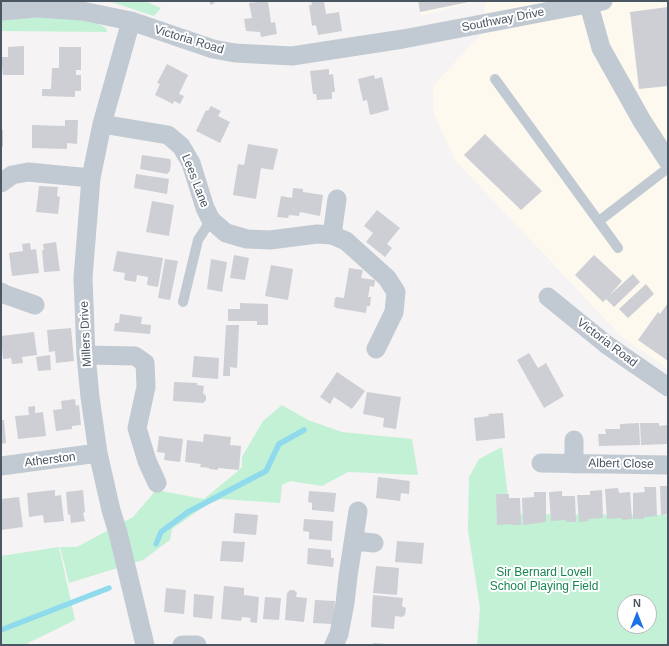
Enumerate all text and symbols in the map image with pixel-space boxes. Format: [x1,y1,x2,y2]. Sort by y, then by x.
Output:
street label: Southway Drive [460,5,546,35]
street label: Victoria Road [153,23,225,57]
street label: Lees Lane [178,152,212,210]
street label: Millers Drive [77,301,95,367]
street label: Victoria Road [574,316,640,370]
street label: Atherston [24,450,76,470]
street label: Albert Close [588,456,654,472]
park label: Sir Bernard Lovell School Playing Field [490,566,598,594]
north arrow [617,594,657,634]
text: N [633,597,641,609]

